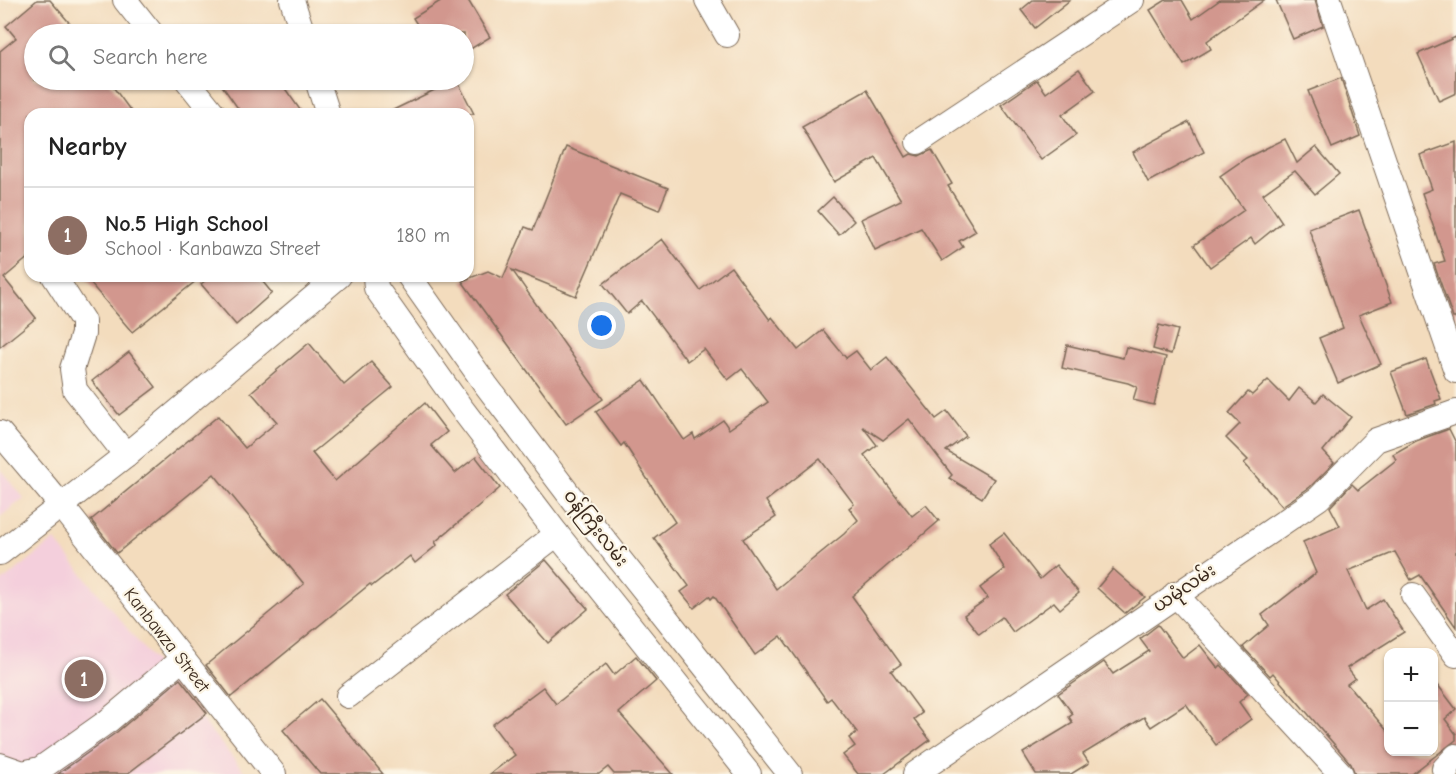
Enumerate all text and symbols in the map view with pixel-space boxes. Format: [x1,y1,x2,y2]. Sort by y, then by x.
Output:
search box [24,24,474,90]
icon: search [45,41,78,74]
text: Search here [93,44,208,70]
text: Nearby [48,132,127,162]
text: No.5 High School [105,211,269,237]
text: 1 [64,224,71,247]
text: 180 m [396,224,450,247]
text: School · Kanbawza Street [105,237,320,260]
your location [587,311,616,340]
street label: ဝန်ကြီးလမ်း [556,483,635,573]
street label: ယမုံလမ်း [1147,557,1222,620]
street label: Kanbawza Street [119,584,214,697]
map controls [1384,648,1438,756]
button: + [1384,648,1438,702]
pin: 1 [64,656,104,702]
button: − [1384,702,1438,756]

